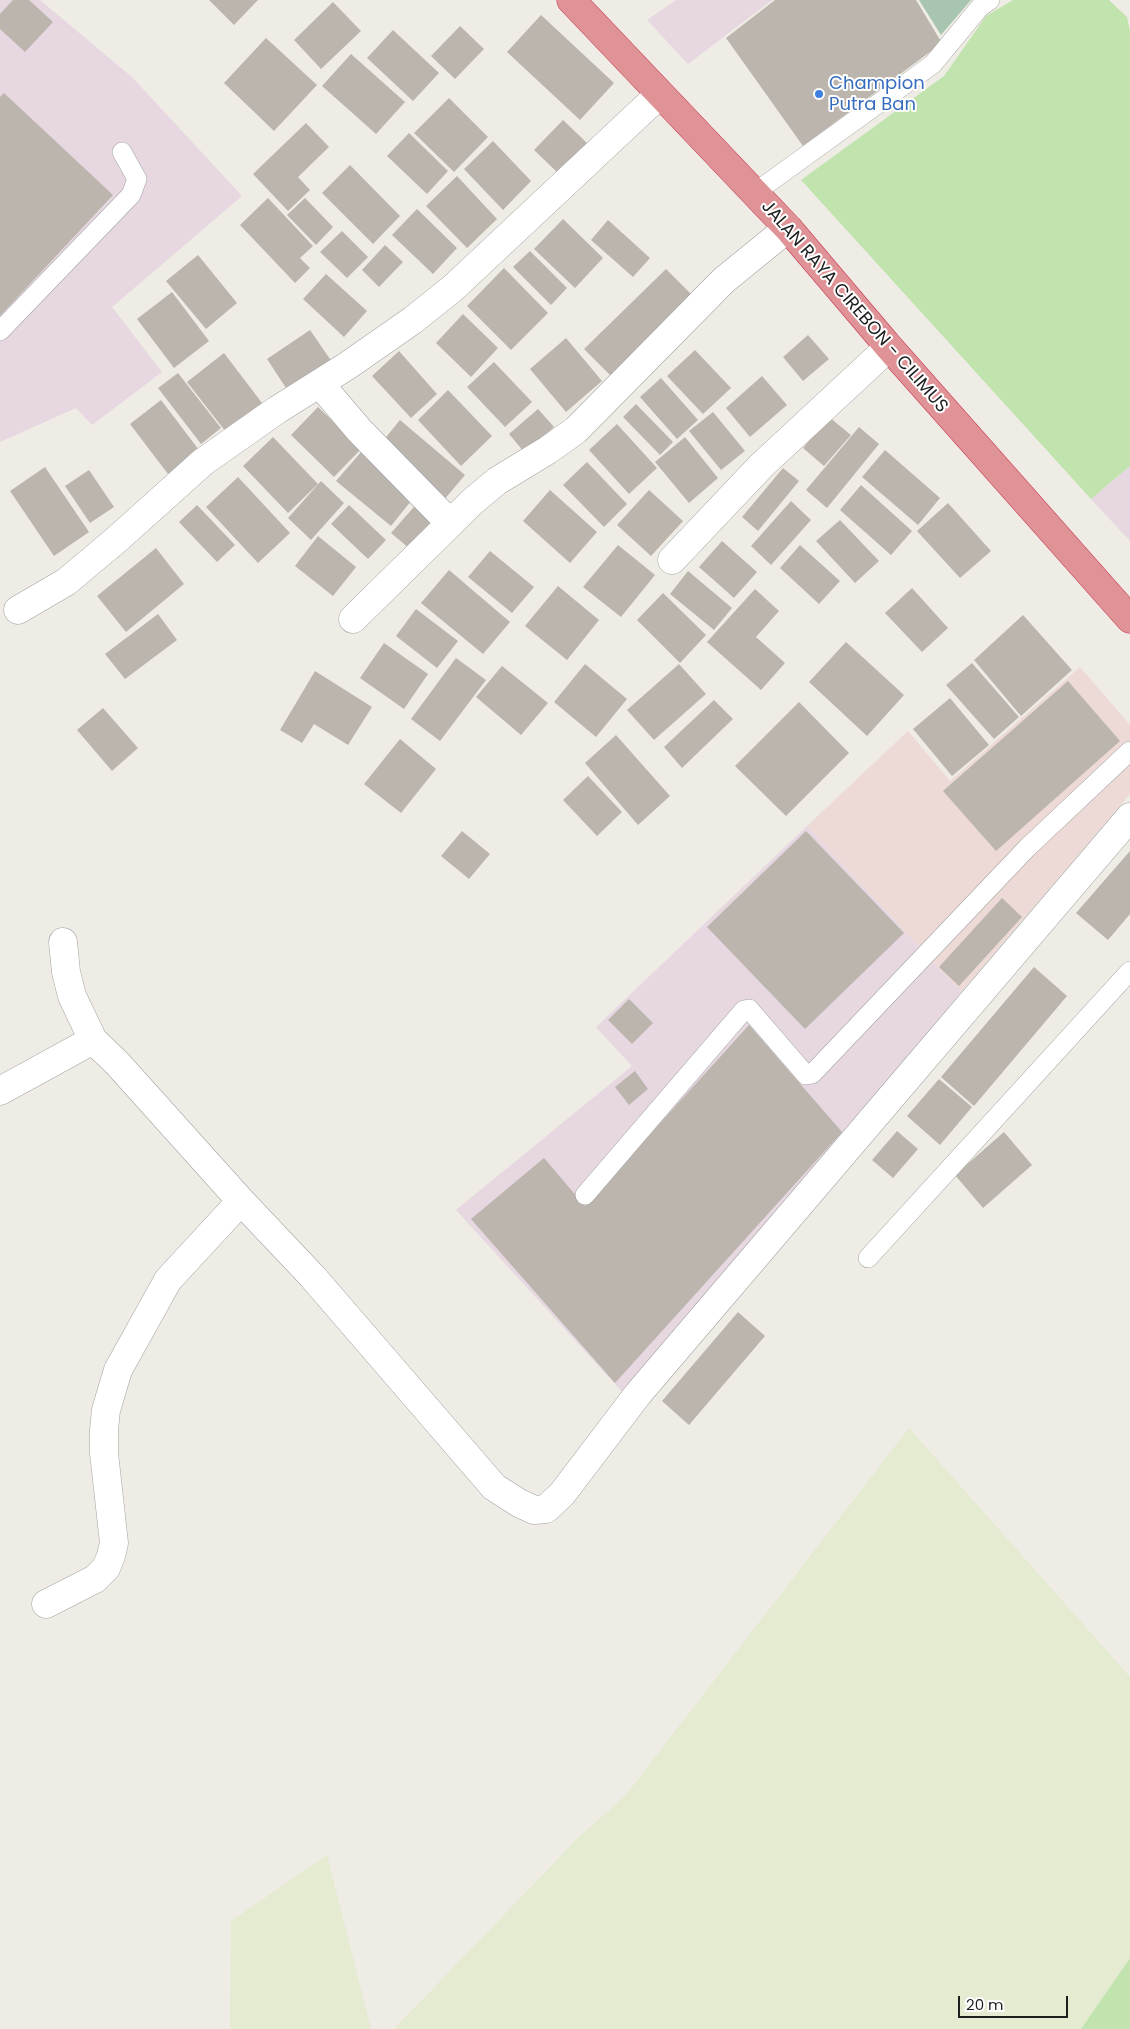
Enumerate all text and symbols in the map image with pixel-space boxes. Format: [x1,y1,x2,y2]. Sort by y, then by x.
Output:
place label: Champion Putra Ban [829,73,925,116]
marker: Champion Putra Ban [813,88,825,100]
street label: JALAN RAYA CIREBON - CILIMUS [756,196,952,418]
scale bar [960,1986,1070,2018]
text: 20 m [966,1994,1004,2015]

